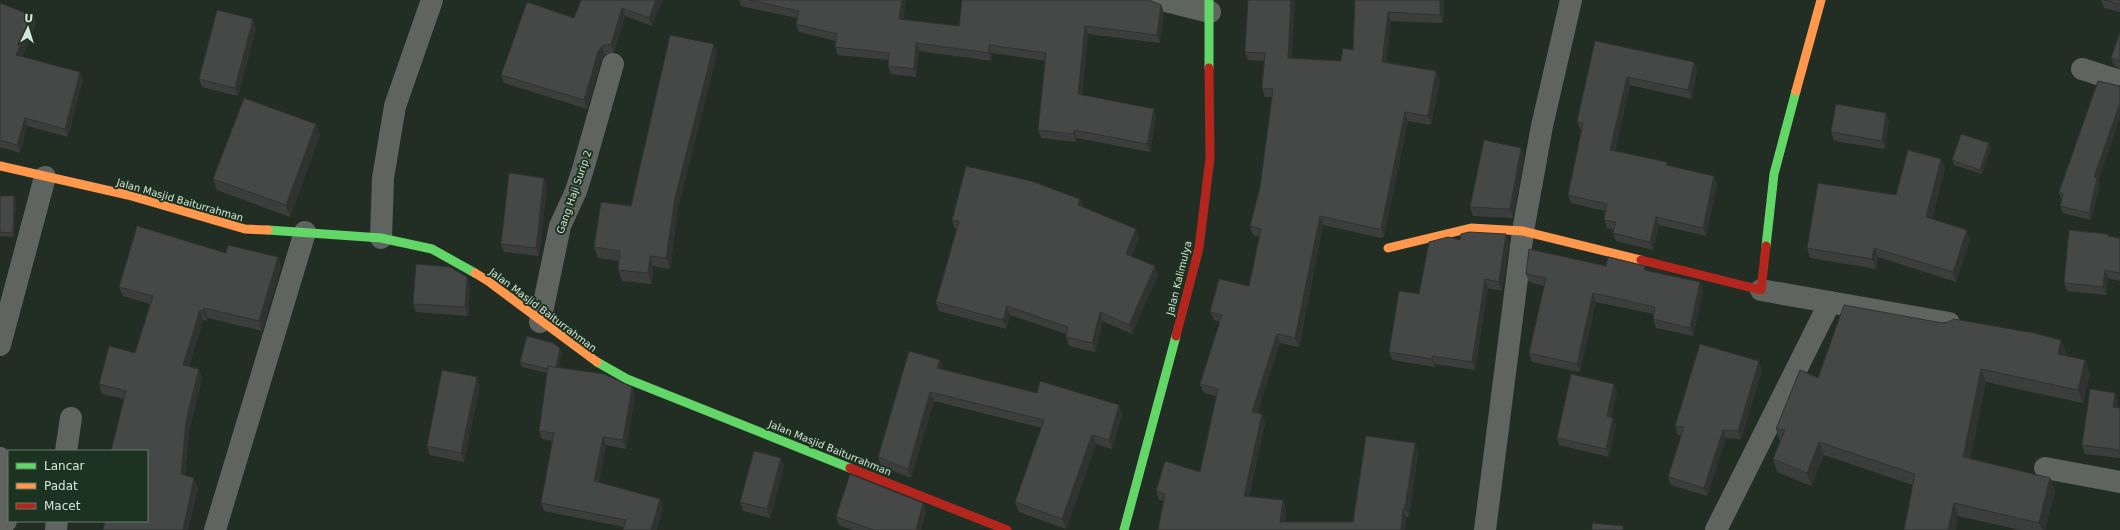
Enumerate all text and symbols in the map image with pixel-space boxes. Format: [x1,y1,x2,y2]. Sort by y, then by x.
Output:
north arrow [8,8,48,48]
text: U [24,12,34,25]
street label: Gang Haji Surip 2 [555,149,593,235]
street label: Jalan Masjid Baiturrahman [114,176,245,223]
street label: Jalan Kalimulya [1164,240,1194,317]
street label: Jalan Masjid Baiturrahman [486,265,599,354]
street label: Jalan Masjid Baiturrahman [766,418,893,478]
legend [8,450,148,522]
text: Lancar [44,459,85,473]
text: Padat [44,479,78,493]
text: Macet [44,499,81,513]

